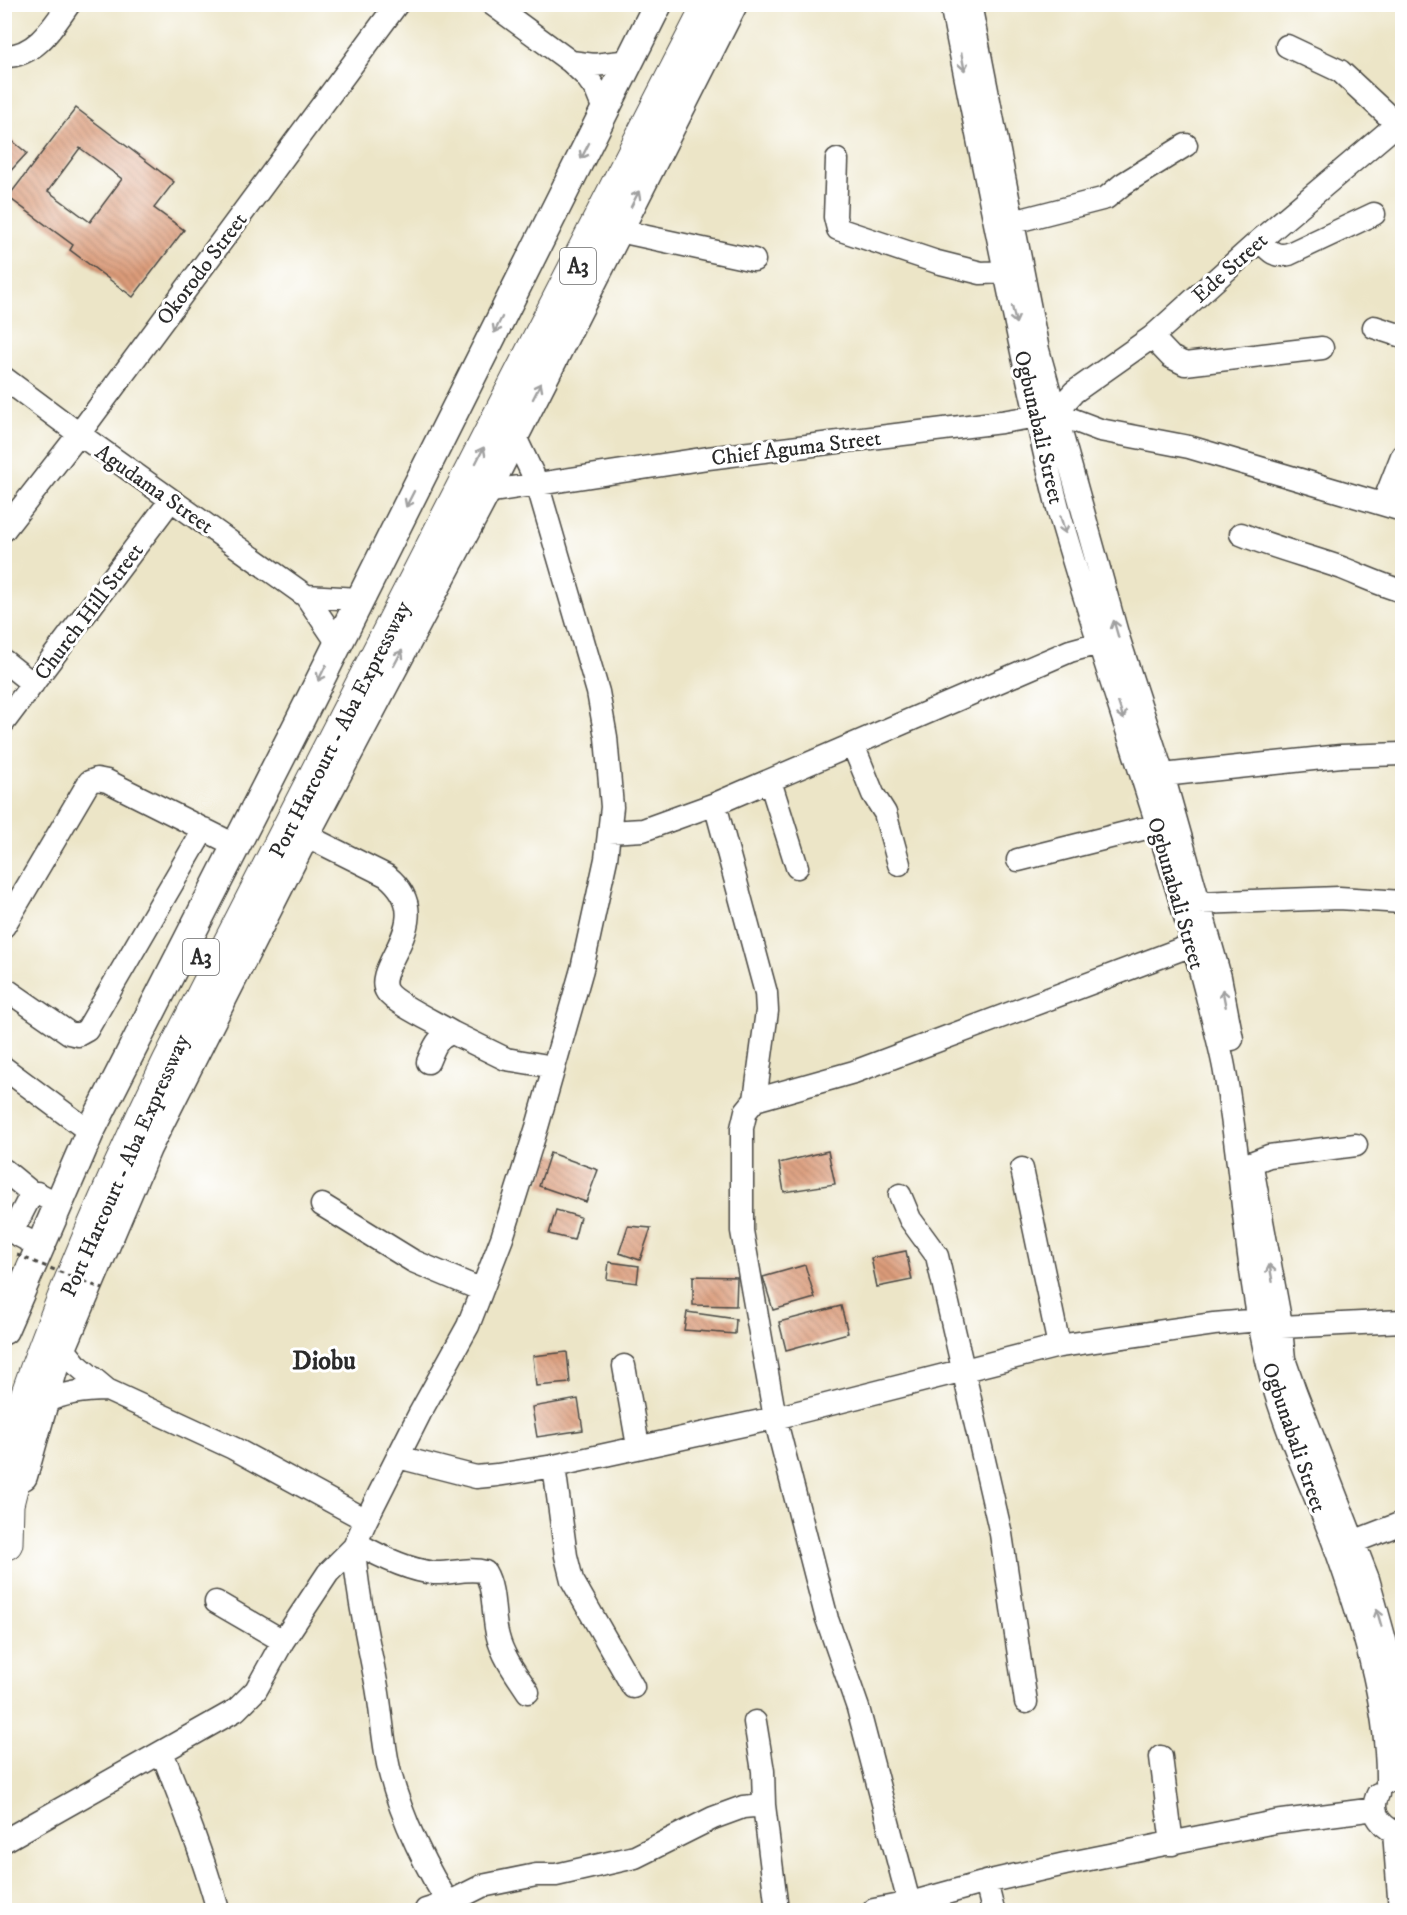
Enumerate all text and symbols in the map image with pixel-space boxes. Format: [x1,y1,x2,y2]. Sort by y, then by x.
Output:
one-way arrow [958,52,969,71]
one-way arrow [579,142,591,159]
one-way arrow [629,190,641,208]
street label: Okorodo Street [151,207,253,331]
street label: Ede Street [1187,227,1273,309]
road number: A3 [560,248,596,284]
one-way arrow [1008,305,1020,324]
one-way arrow [492,316,503,334]
street label: Ogbunabali Street [1008,348,1069,507]
one-way arrow [531,383,543,401]
street label: Chief Aguma Street [710,425,883,472]
street label: Agudama Street [90,439,219,540]
one-way arrow [475,447,486,465]
one-way arrow [403,490,415,508]
one-way arrow [1058,515,1069,534]
street label: Church Hill Street [29,538,150,686]
street label: Port Harcourt - Aba Expressway [264,596,417,863]
one-way arrow [1110,620,1121,639]
one-way arrow [393,649,404,667]
one-way arrow [316,664,327,682]
one-way arrow [1116,701,1127,720]
street label: Ogbunabali Street [1141,814,1210,972]
road number: A3 [183,939,219,975]
one-way arrow [1218,988,1229,1008]
street label: Port Harcourt - Aba Expressway [55,1030,196,1301]
one-way arrow [1265,1263,1276,1283]
district label: Diobu [292,1345,356,1378]
street label: Ogbunabali Street [1255,1359,1332,1516]
one-way arrow [1373,1609,1384,1628]

